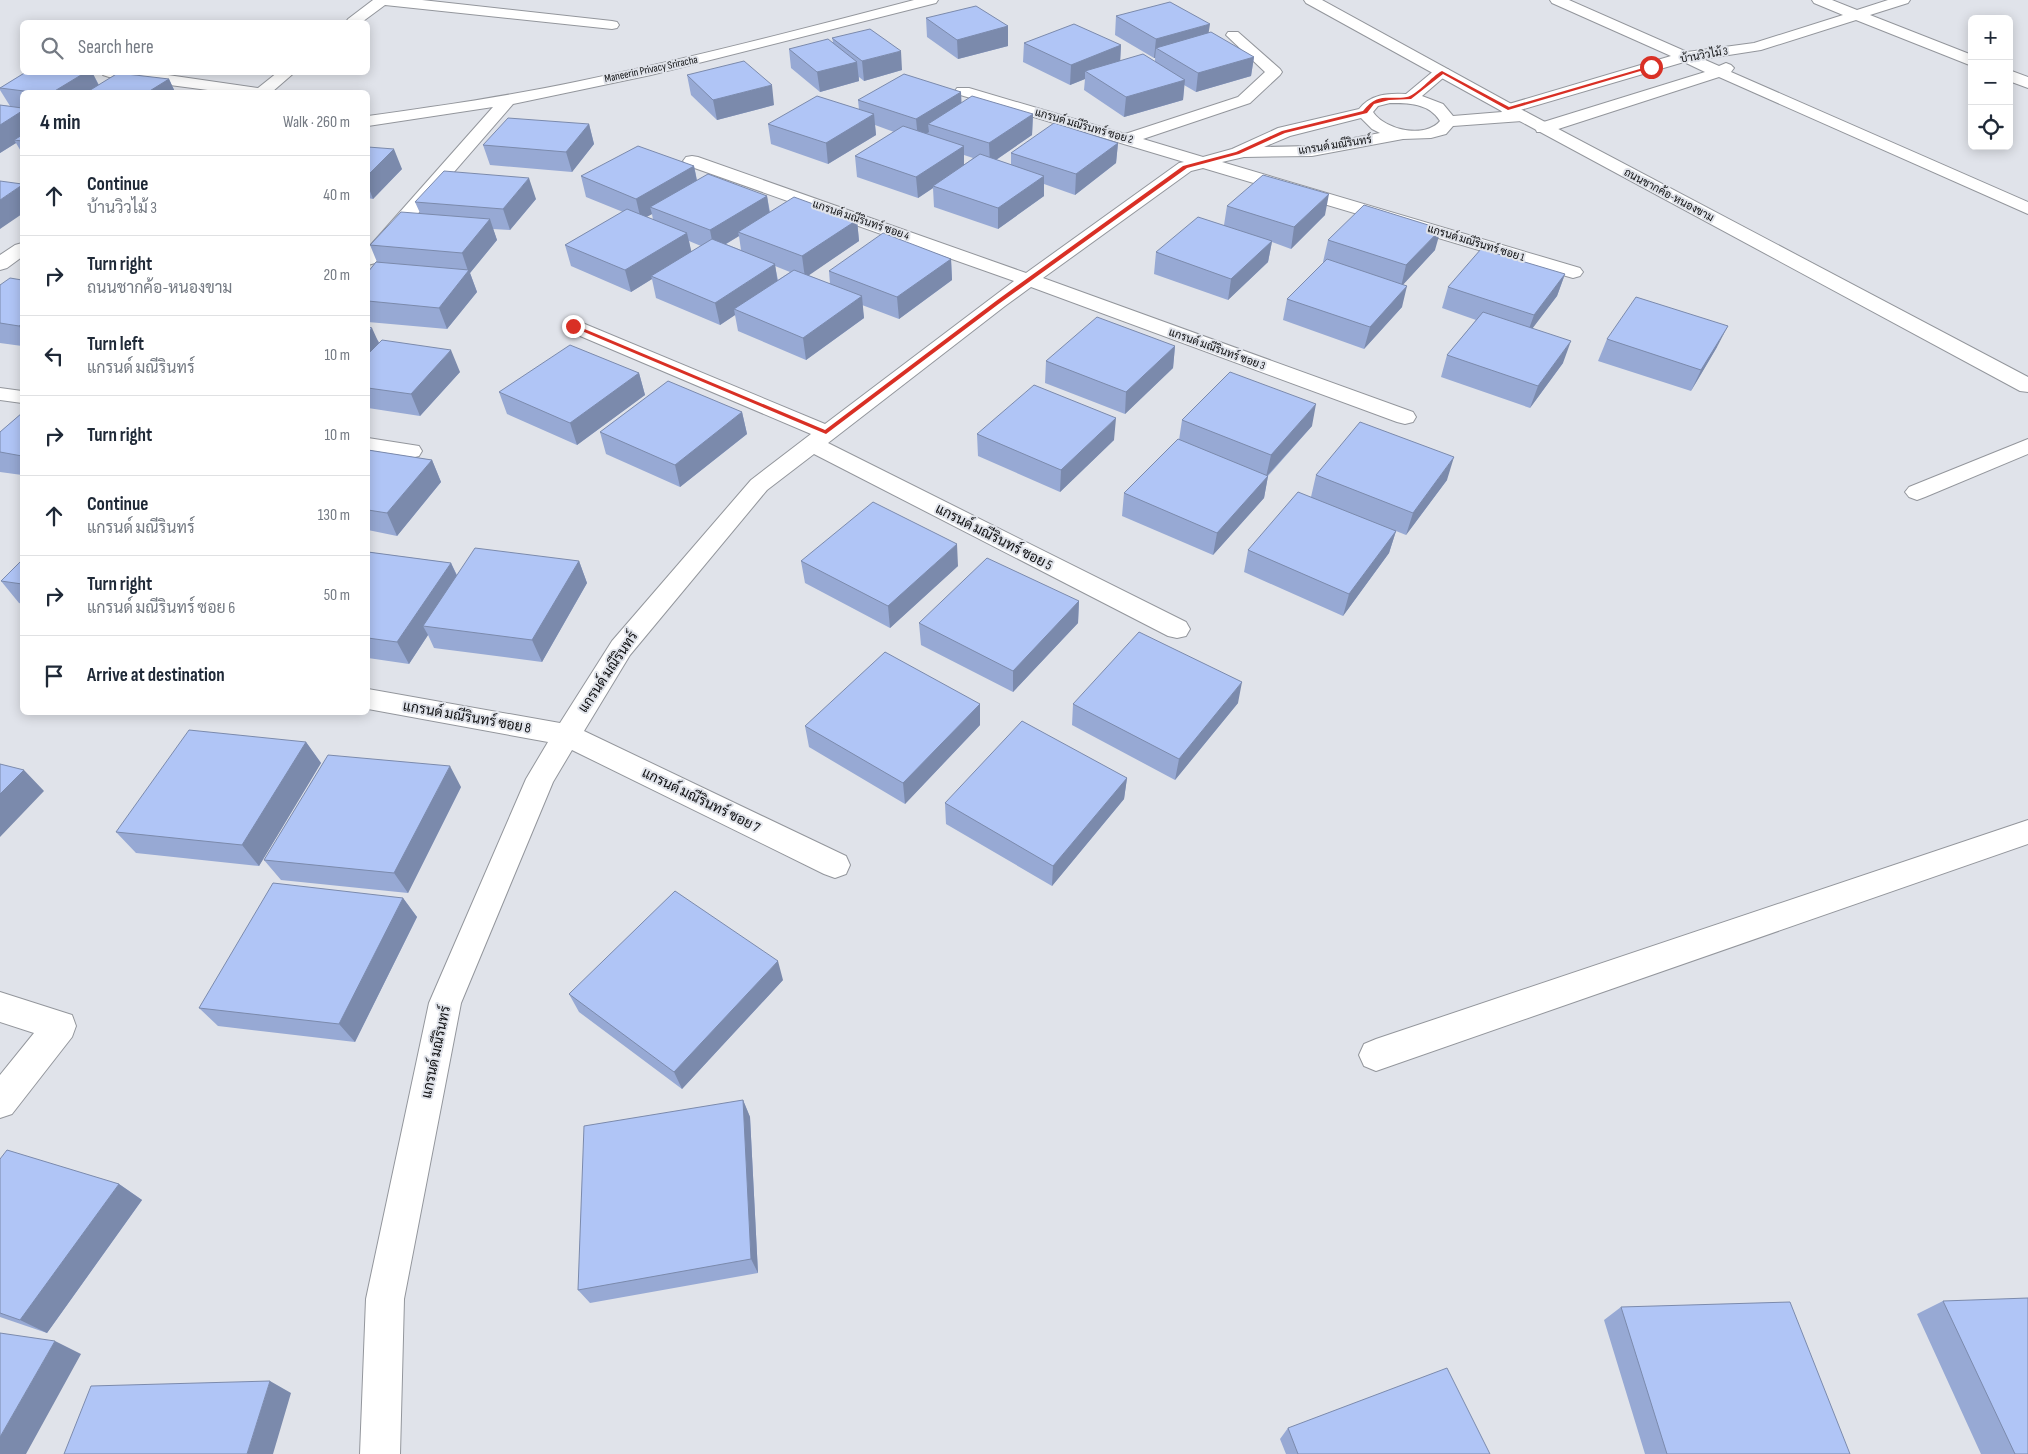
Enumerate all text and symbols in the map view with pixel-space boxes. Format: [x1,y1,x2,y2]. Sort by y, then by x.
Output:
map controls [1968,15,2013,150]
button: + [1968,15,2013,60]
search box [20,20,370,75]
icon: search [38,34,66,62]
text: Search here [78,36,154,59]
street label: บ้านวิวไม้ 3 [1679,42,1729,66]
street label: Maneerin Privacy Sriracha [603,53,699,85]
route start [1640,56,1663,79]
button: − [1968,60,2013,105]
street label: แกรนด์ มณีรินทร์ ซอย 2 [1033,104,1136,146]
button: locate [1968,105,2013,150]
text: 4 min [40,110,81,135]
text: Walk · 260 m [283,113,350,132]
street label: แกรนด์ มณีรินทร์ [1297,131,1373,157]
street label: ถนนชากค้อ-หนองขาม [1622,165,1717,224]
text: Continue [87,173,148,196]
icon: ahead [40,182,68,210]
text: 40 m [323,186,350,205]
street label: แกรนด์ มณีรินทร์ ซอย 4 [811,195,912,243]
text: บ้านวิวไม้ 3 [87,199,157,218]
street label: แกรนด์ มณีรินทร์ ซอย 1 [1426,220,1527,264]
text: Turn right [87,253,152,276]
icon: right [40,262,68,290]
text: 20 m [323,266,350,285]
text: ถนนชากค้อ-หนองขาม [87,279,232,298]
route end [562,315,585,338]
street label: แกรนด์ มณีรินทร์ ซอย 3 [1167,324,1268,373]
text: Turn left [87,333,144,356]
icon: left [40,342,68,370]
text: 10 m [324,346,350,365]
text: แกรนด์ มณีรินทร์ [87,359,195,378]
icon: right [40,422,68,450]
text: Turn right [87,424,152,447]
text: 10 m [324,426,350,445]
text: Continue [87,493,148,516]
street label: แกรนด์ มณีรินทร์ ซอย 5 [933,499,1056,574]
icon: ahead [40,502,68,530]
text: 130 m [318,506,350,525]
text: แกรนด์ มณีรินทร์ [87,519,195,538]
text: Turn right [87,573,152,596]
icon: right [40,582,68,610]
text: 50 m [324,586,350,605]
text: แกรนด์ มณีรินทร์ ซอย 6 [87,599,235,618]
street label: แกรนด์ มณีรินทร์ [574,627,642,716]
icon: arrive [40,662,68,690]
text: Arrive at destination [87,664,225,687]
street label: แกรนด์ มณีรินทร์ ซอย 8 [402,696,533,737]
street label: แกรนด์ มณีรินทร์ ซอย 7 [639,763,764,836]
street label: แกรนด์ มณีรินทร์ [417,1004,454,1100]

